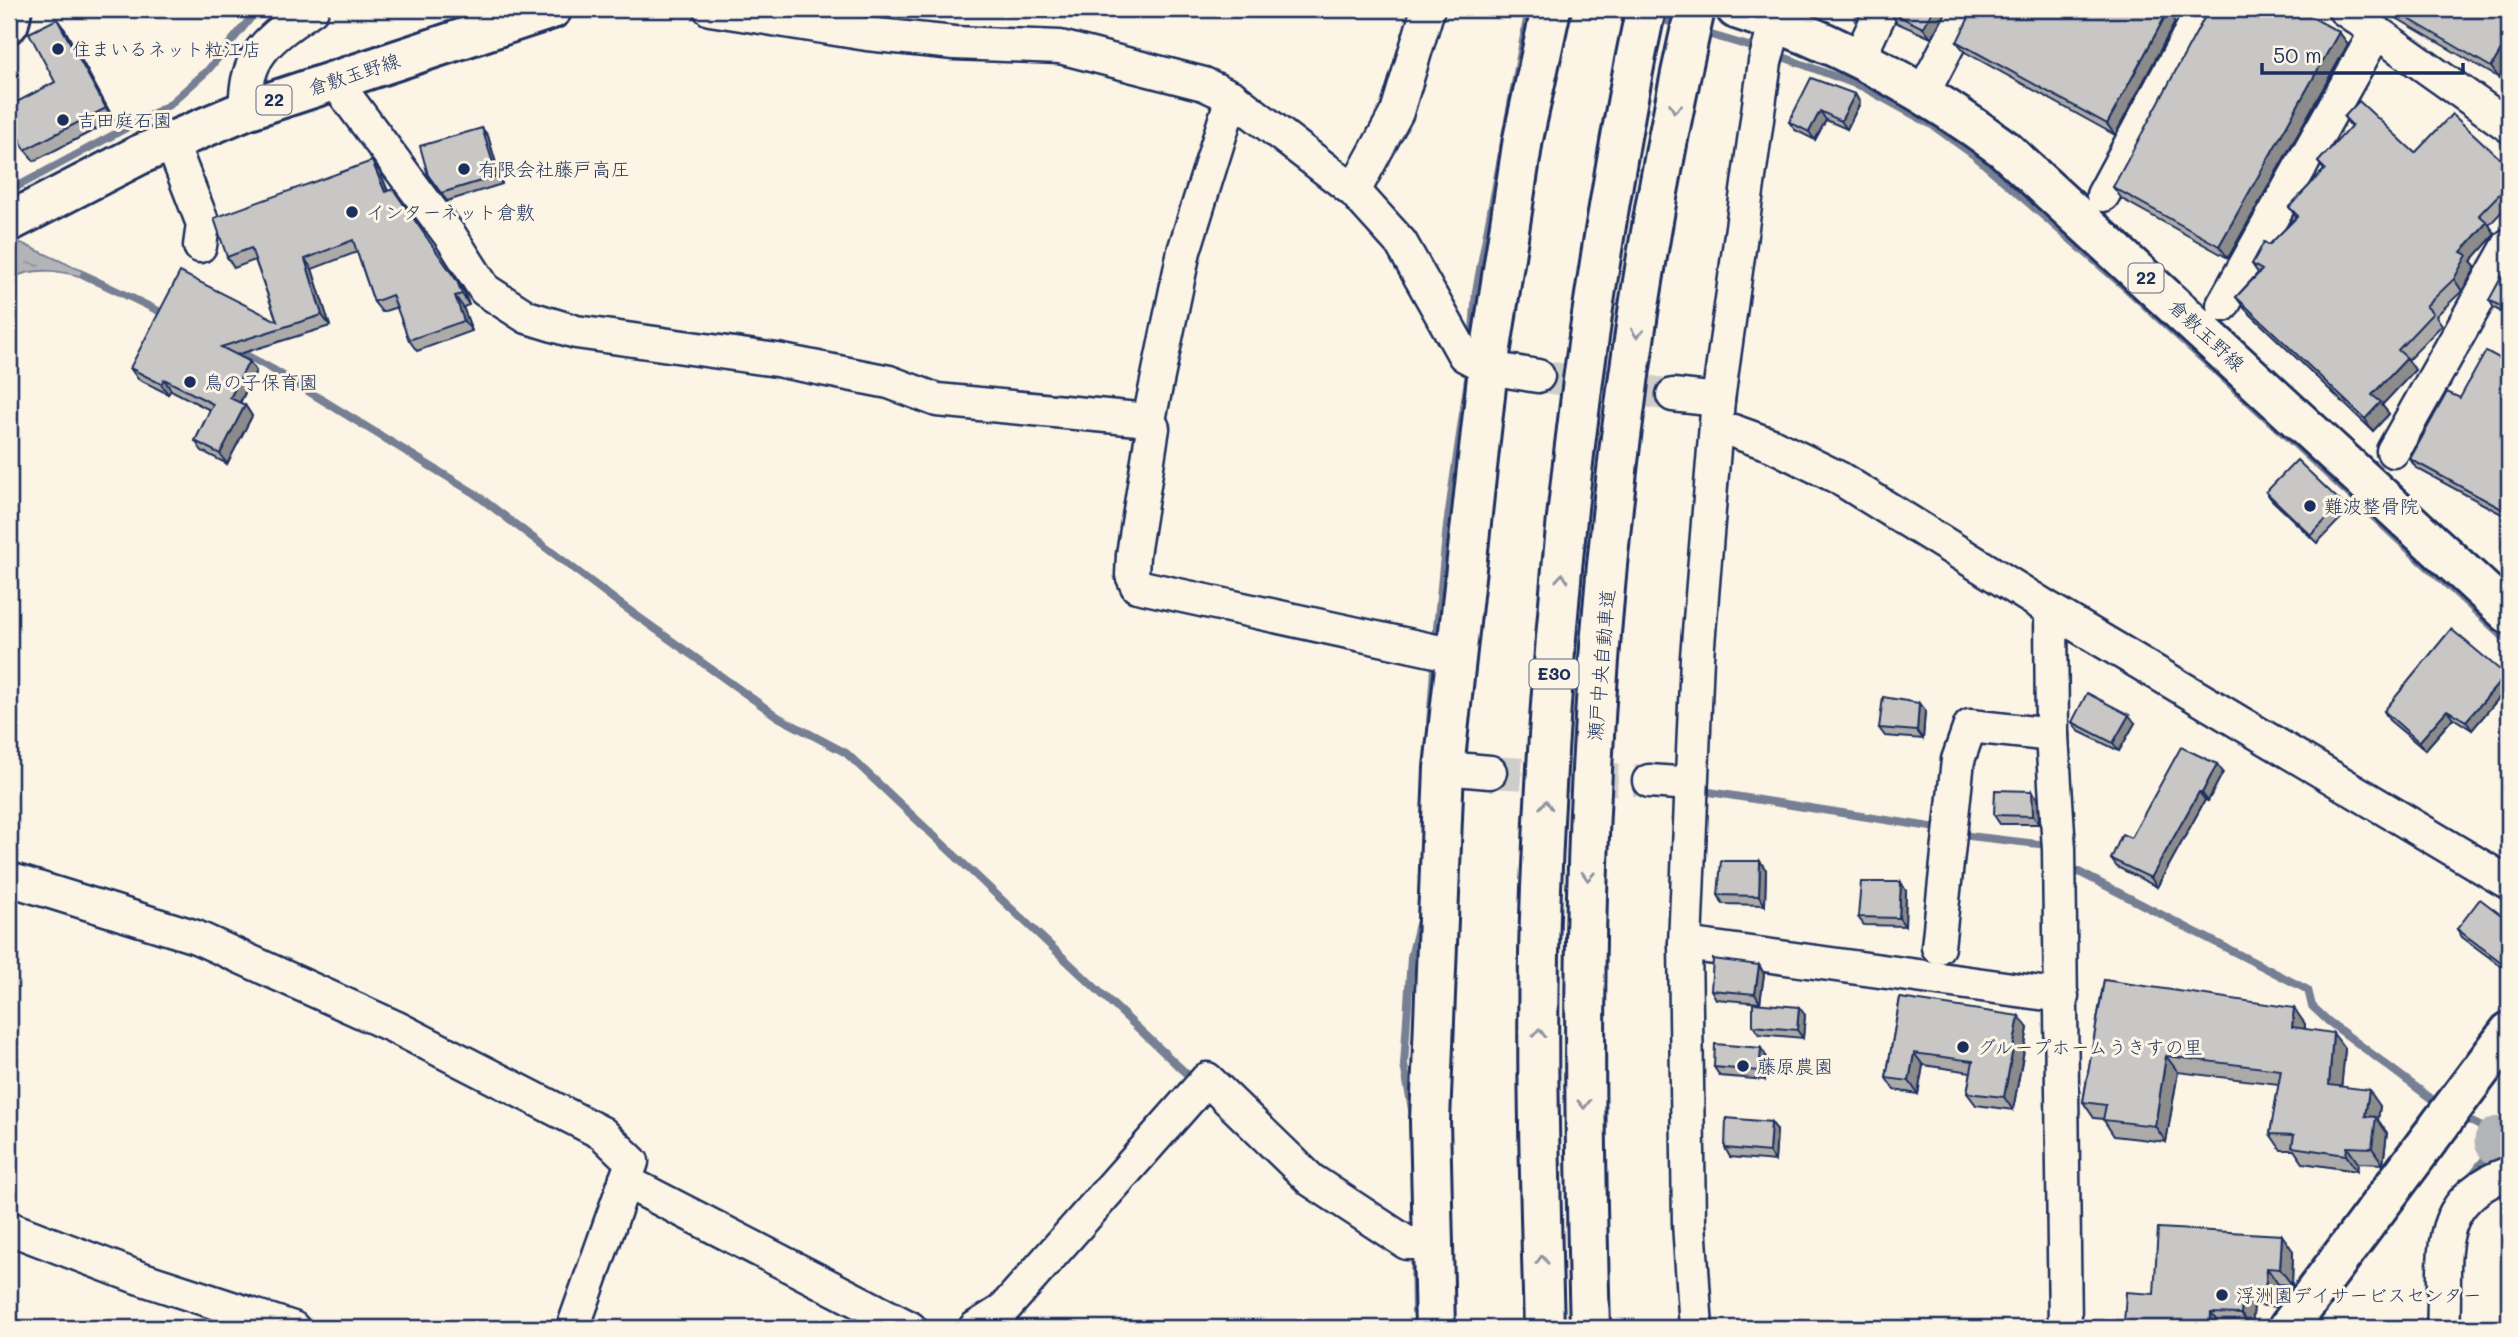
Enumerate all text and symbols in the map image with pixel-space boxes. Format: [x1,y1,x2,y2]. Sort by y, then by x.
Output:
scale bar [2262,32,2464,76]
place label: 住まいるネット粒江店 [72,36,261,61]
marker: 住まいるネット粒江店 [50,41,66,57]
text: 50 m [2273,41,2322,68]
street label: 倉敷玉野線 [305,47,403,100]
road number: 22 [256,86,292,114]
one-way arrow [1668,102,1683,114]
place label: 吉田庭石園 [77,107,172,132]
marker: 吉田庭石園 [55,112,71,128]
place label: 有限会社藤戸高圧 [478,156,630,181]
marker: 有限会社藤戸高圧 [456,161,472,177]
place label: インターネット倉敷 [366,199,535,224]
marker: インターネット倉敷 [344,204,360,220]
road number: 22 [2128,264,2164,292]
street label: 倉敷玉野線 [2164,293,2251,376]
one-way arrow [1630,327,1645,339]
place label: 鳥の子保育園 [204,369,318,394]
marker: 鳥の子保育園 [182,374,198,390]
place label: 難波整骨院 [2324,493,2419,518]
marker: 難波整骨院 [2302,498,2318,514]
one-way arrow [1554,573,1569,584]
street label: 瀬戸中央自動車道 [1581,588,1620,742]
road number: E30 [1530,660,1578,688]
one-way arrow [1538,799,1553,810]
one-way arrow [1580,871,1595,882]
one-way arrow [1531,1027,1547,1037]
place label: グループホームうきすの里 [1977,1034,2203,1059]
marker: グループホームうきすの里 [1955,1039,1971,1055]
place label: 藤原農園 [1757,1053,1833,1078]
marker: 藤原農園 [1735,1058,1751,1074]
one-way arrow [1576,1099,1592,1109]
one-way arrow [1535,1254,1550,1265]
place label: 浮洲園デイサービスセンター [2236,1282,2481,1307]
marker: 浮洲園デイサービスセンター [2214,1287,2230,1303]

